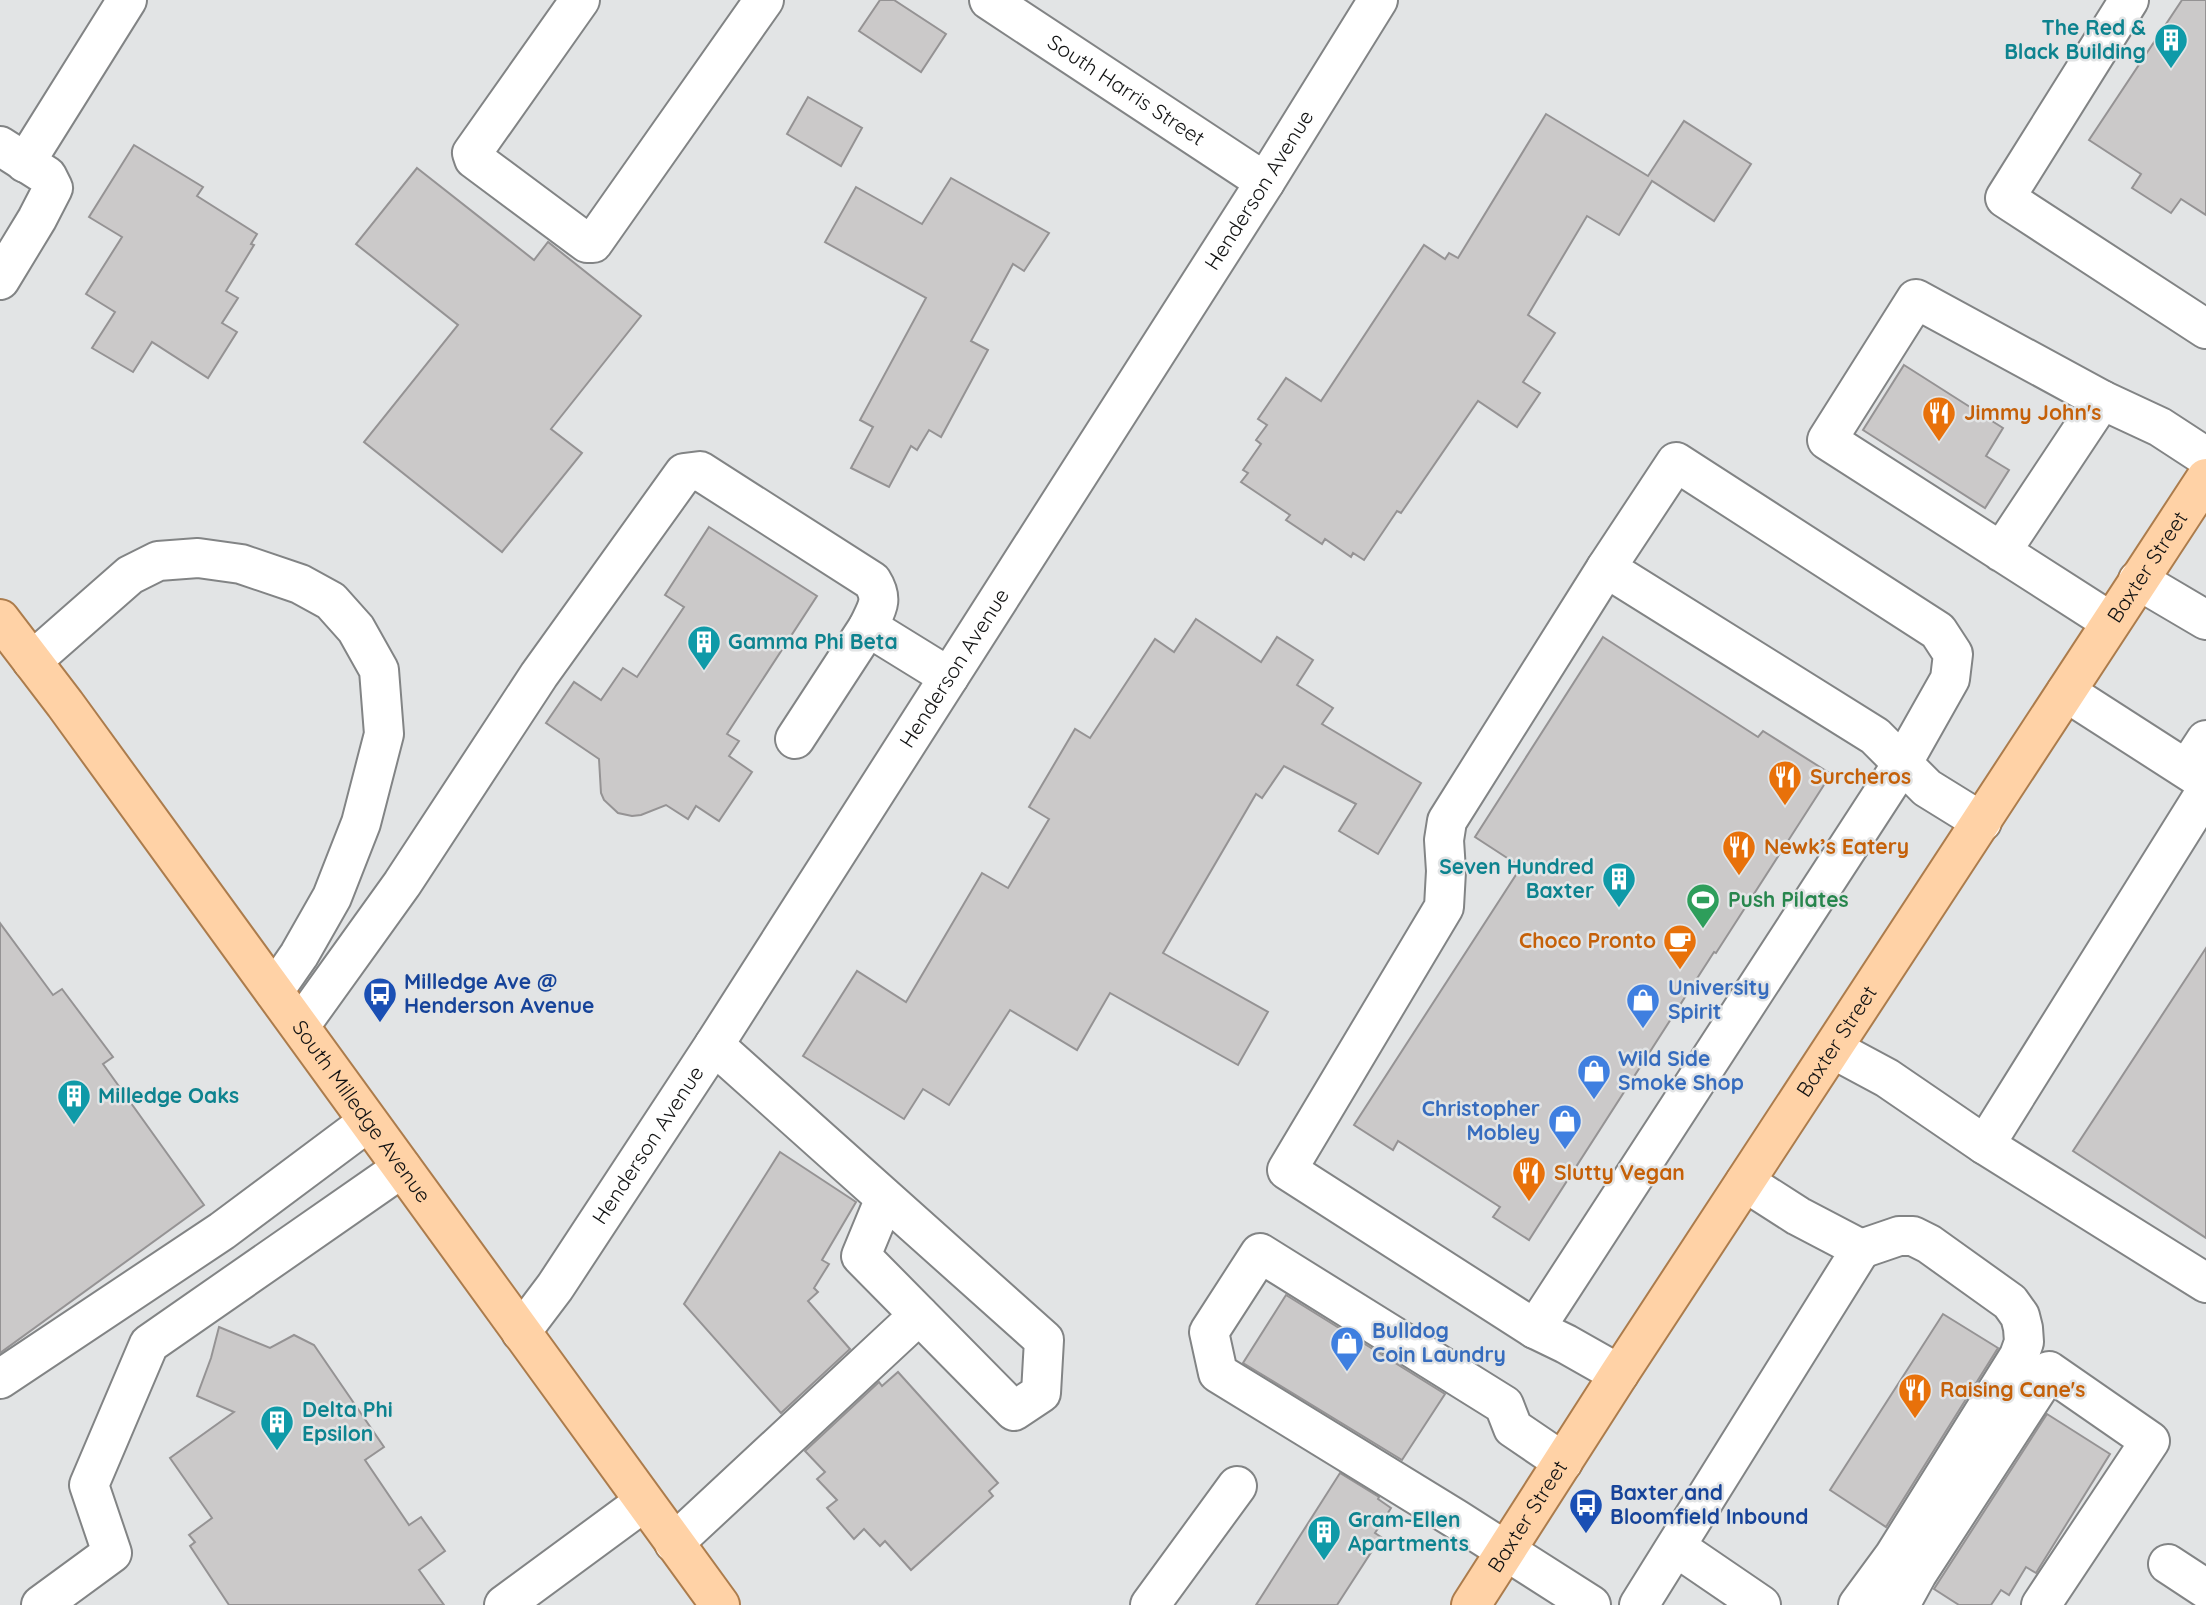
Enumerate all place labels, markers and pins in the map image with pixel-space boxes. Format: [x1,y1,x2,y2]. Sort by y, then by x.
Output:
place label: The Red & Black Building [2004,14,2146,64]
building icon: The Red & Black Building [2152,21,2190,70]
restaurant icon: Jimmy John's [1920,394,1958,443]
place label: Jimmy John's [1964,399,2101,425]
building icon: Gamma Phi Beta [685,623,723,672]
place label: Gamma Phi Beta [728,628,898,654]
restaurant icon: Surcheros [1766,758,1804,807]
place label: Surcheros [1810,763,1911,789]
restaurant icon: Newk’s Eatery [1720,828,1758,877]
place label: Newk’s Eatery [1764,833,1909,859]
place label: Seven Hundred Baxter [1439,853,1594,903]
building icon: Seven Hundred Baxter [1600,860,1638,909]
sports icon: Push Pilates [1684,881,1722,930]
place label: Push Pilates [1728,886,1849,912]
cafe icon: Choco Pronto [1661,922,1699,971]
place label: Choco Pronto [1519,927,1656,953]
place label: Milledge Ave @ Henderson Avenue [404,968,594,1018]
place label: University Spirit [1668,974,1769,1024]
bus stop icon: Milledge Ave @ Henderson Avenue [361,975,399,1024]
shop icon: University Spirit [1624,981,1662,1030]
place label: Wild Side Smoke Shop [1618,1045,1744,1095]
shop icon: Wild Side Smoke Shop [1575,1052,1613,1101]
building icon: Milledge Oaks [55,1077,93,1126]
place label: Milledge Oaks [98,1082,239,1108]
place label: Christopher Mobley [1422,1095,1540,1145]
shop icon: Christopher Mobley [1546,1102,1584,1151]
restaurant icon: Slutty Vegan [1510,1154,1548,1203]
place label: Slutty Vegan [1554,1159,1685,1185]
place label: Bulldog Coin Laundry [1372,1317,1506,1367]
shop icon: Bulldog Coin Laundry [1328,1324,1366,1373]
restaurant icon: Raising Cane's [1896,1371,1934,1420]
place label: Raising Cane's [1940,1376,2085,1402]
place label: Delta Phi Epsilon [302,1396,393,1446]
building icon: Delta Phi Epsilon [258,1403,296,1452]
place label: Baxter and Bloomfield Inbound [1610,1479,1808,1529]
bus stop icon: Baxter and Bloomfield Inbound [1567,1486,1605,1535]
place label: Gram-Ellen Apartments [1348,1506,1469,1556]
building icon: Gram-Ellen Apartments [1305,1513,1343,1562]

